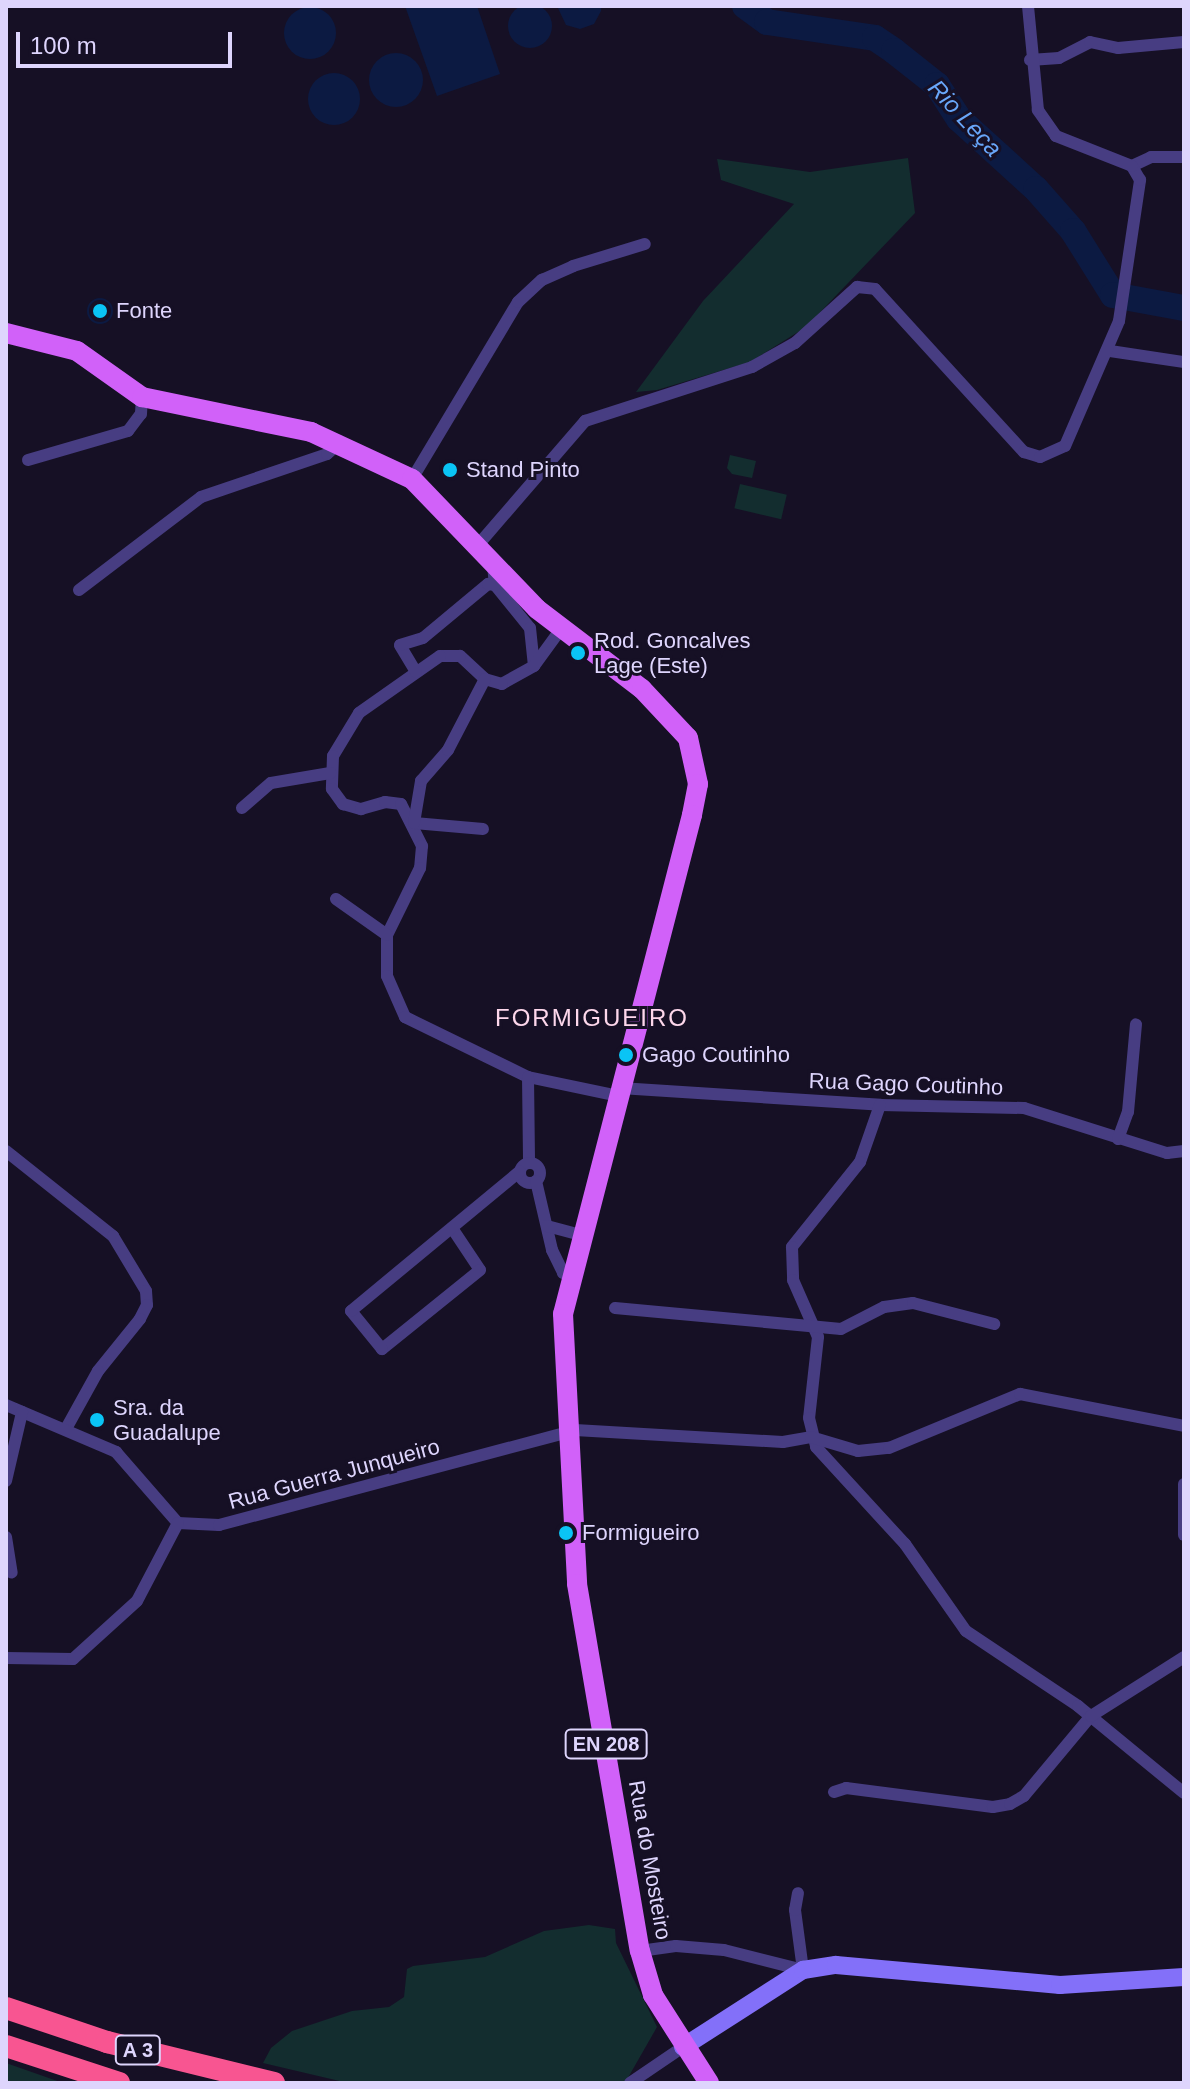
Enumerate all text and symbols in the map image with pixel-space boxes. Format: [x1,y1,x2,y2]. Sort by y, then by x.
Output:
scale bar [20,16,236,66]
text: 100 m [30,32,97,59]
water label: Rio Leça [922,74,1008,162]
place label: Fonte [116,298,172,324]
marker: Fonte [91,302,109,320]
place label: Stand Pinto [466,457,580,483]
marker: Stand Pinto [441,461,459,479]
place label: Rod. Goncalves Lage (Este) [594,627,751,678]
marker: Rod. Goncalves Lage (Este) [569,644,587,662]
district label: FORMIGUEIRO [495,1004,689,1032]
place label: Gago Coutinho [642,1042,790,1068]
marker: Gago Coutinho [617,1046,635,1064]
street label: Rua Gago Coutinho [808,1067,1004,1101]
place label: Sra. da Guadalupe [113,1394,221,1446]
marker: Sra. da Guadalupe [88,1411,106,1429]
street label: Rua Guerra Junqueiro [225,1433,443,1515]
place label: Formigueiro [582,1520,699,1546]
marker: Formigueiro [557,1524,575,1542]
road number: EN 208 [564,1728,648,1760]
street label: Rua do Mosteiro [623,1778,677,1942]
road number: A 3 [114,2034,162,2066]

